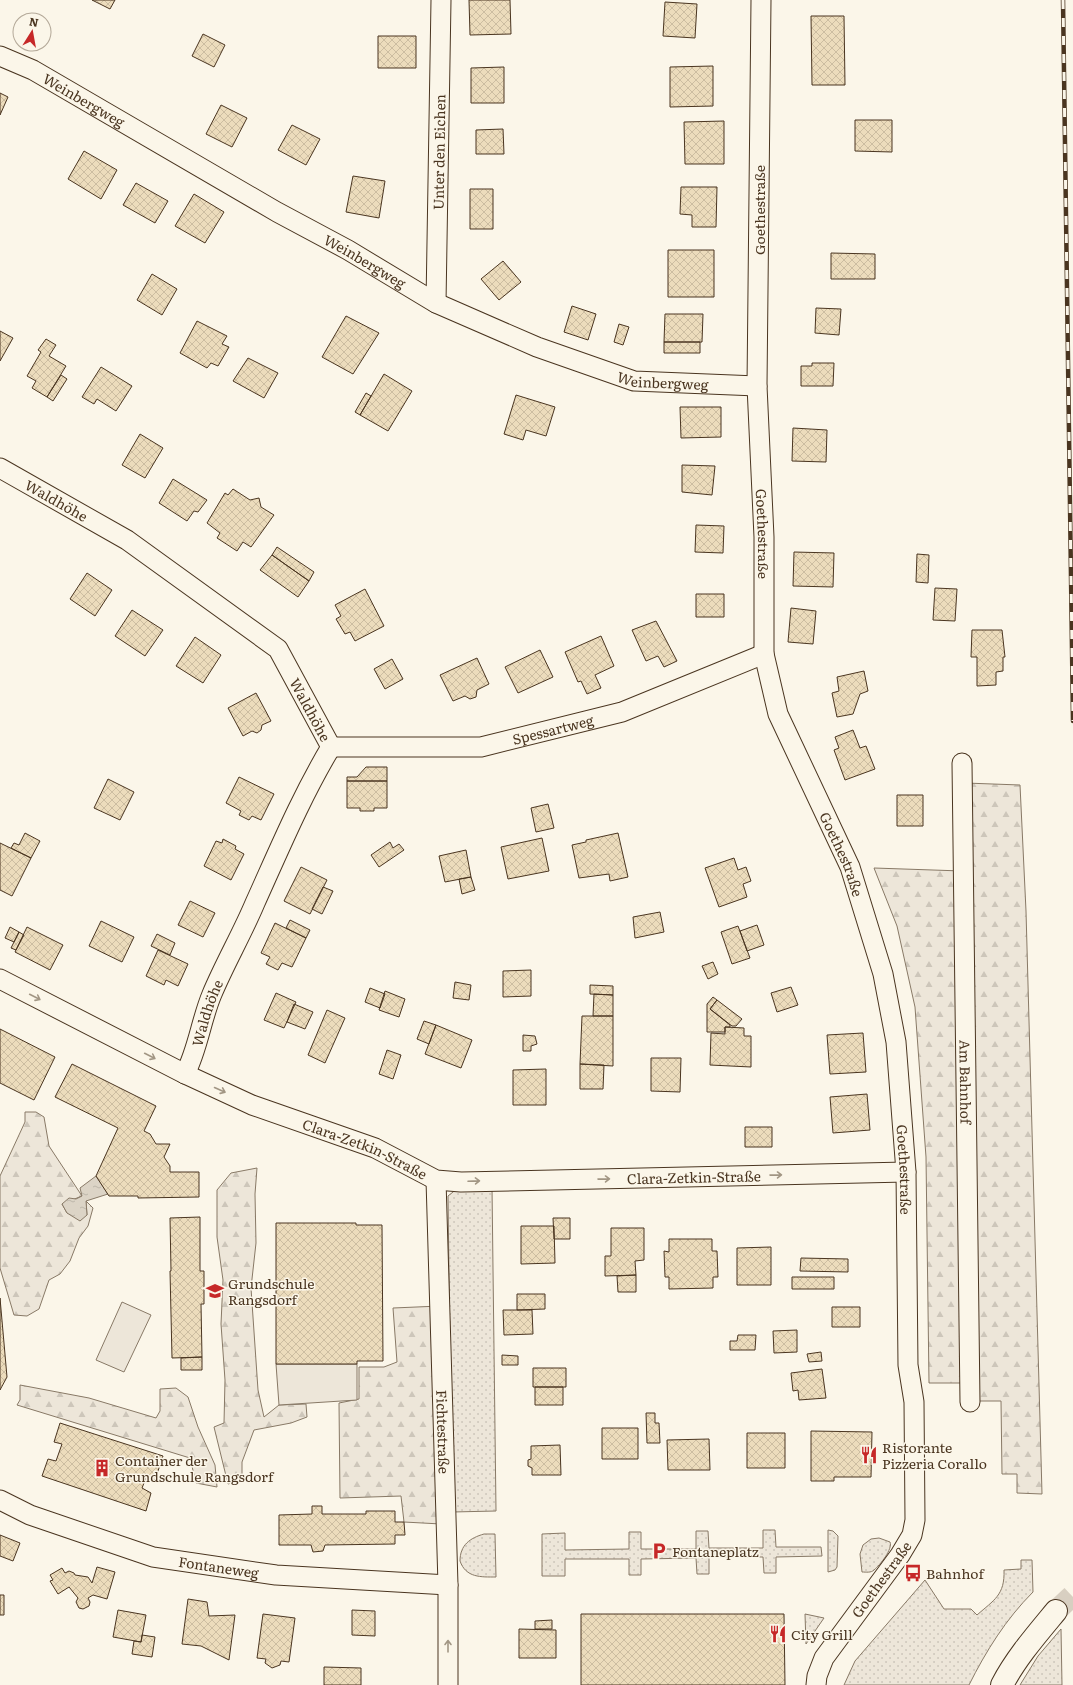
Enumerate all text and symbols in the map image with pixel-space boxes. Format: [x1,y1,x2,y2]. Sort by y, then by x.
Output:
north arrow [12,12,52,52]
text: N [28,12,40,30]
street label: Weinbergweg [39,68,129,132]
street label: Unter den Eichen [428,94,449,210]
street label: Goethestraße [749,165,769,255]
street label: Weinbergweg [321,229,410,293]
street label: Weinbergweg [614,366,709,394]
street label: Waldhöhe [21,474,92,526]
street label: Goethestraße [752,488,774,579]
street label: Waldhöhe [285,674,336,745]
street label: Spessartweg [510,709,596,749]
street label: Goethestraße [815,808,868,899]
street label: Waldhöhe [186,976,227,1049]
one-way arrow [28,994,40,1001]
street label: Am Bahnhof [955,1040,977,1126]
one-way arrow [144,1053,156,1060]
one-way arrow [214,1087,226,1094]
street label: Clara-Zetkin-Straße [300,1113,431,1184]
street label: Goethestraße [892,1124,916,1215]
street label: Clara-Zetkin-Straße [627,1165,761,1188]
one-way arrow [769,1171,782,1179]
one-way arrow [597,1175,610,1182]
one-way arrow [467,1177,480,1185]
place label: Grundschule Rangsdorf [228,1273,315,1309]
school or university icon: Grundschule Rangsdorf [205,1281,225,1301]
street label: Fichtestraße [432,1390,455,1474]
place label: Ristorante Pizzeria Corallo [882,1437,987,1473]
restaurant icon: Ristorante Pizzeria Corallo [859,1445,879,1465]
place label: Container der Grundschule Rangsdorf [115,1450,275,1486]
building icon: Container der Grundschule Rangsdorf [92,1458,112,1478]
street label: Goethestraße [846,1537,916,1621]
parking icon: Fontaneplatz [649,1541,669,1561]
place label: Fontaneplatz [672,1541,759,1561]
street label: Fontaneweg [177,1551,261,1582]
bus stop icon: Bahnhof [903,1563,923,1583]
place label: Bahnhof [926,1563,986,1583]
restaurant icon: City Grill [768,1624,788,1644]
place label: City Grill [791,1624,853,1644]
one-way arrow [444,1640,452,1653]

